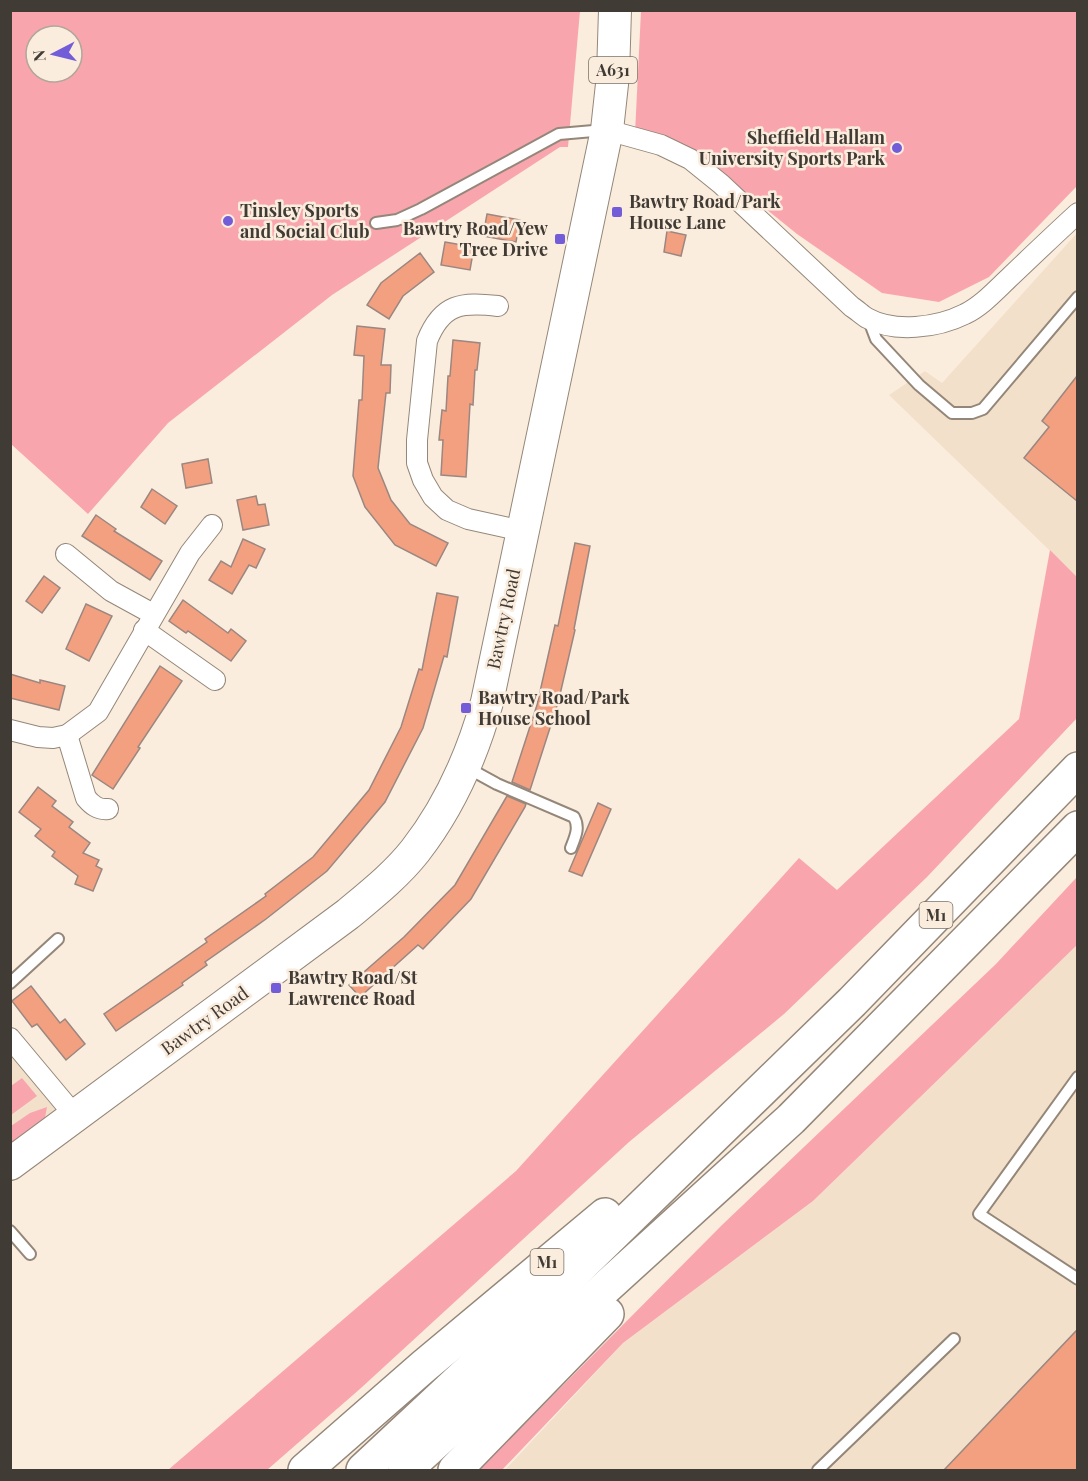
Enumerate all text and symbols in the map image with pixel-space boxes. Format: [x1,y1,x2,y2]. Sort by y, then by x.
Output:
north arrow [24,24,84,84]
text: N [27,48,50,63]
road number: A631 [589,57,637,83]
place label: Sheffield Hallam University Sports Park [699,125,886,170]
marker: Sheffield Hallam University Sports Park [890,141,904,155]
place label: Bawtry Road/Park House Lane [629,189,781,234]
place label: Tinsley Sports and Social Club [240,198,369,243]
marker: Bawtry Road/Park House Lane [610,205,624,219]
marker: Tinsley Sports and Social Club [221,214,235,228]
place label: Bawtry Road/Yew Tree Drive [403,216,549,261]
marker: Bawtry Road/Yew Tree Drive [553,232,567,246]
street label: Bawtry Road [481,566,526,671]
place label: Bawtry Road/Park House School [478,685,630,730]
marker: Bawtry Road/Park House School [459,701,473,715]
road number: M1 [920,902,952,928]
place label: Bawtry Road/St Lawrence Road [288,965,418,1010]
street label: Bawtry Road [156,980,253,1060]
marker: Bawtry Road/St Lawrence Road [269,981,283,995]
road number: M1 [530,1249,564,1275]

